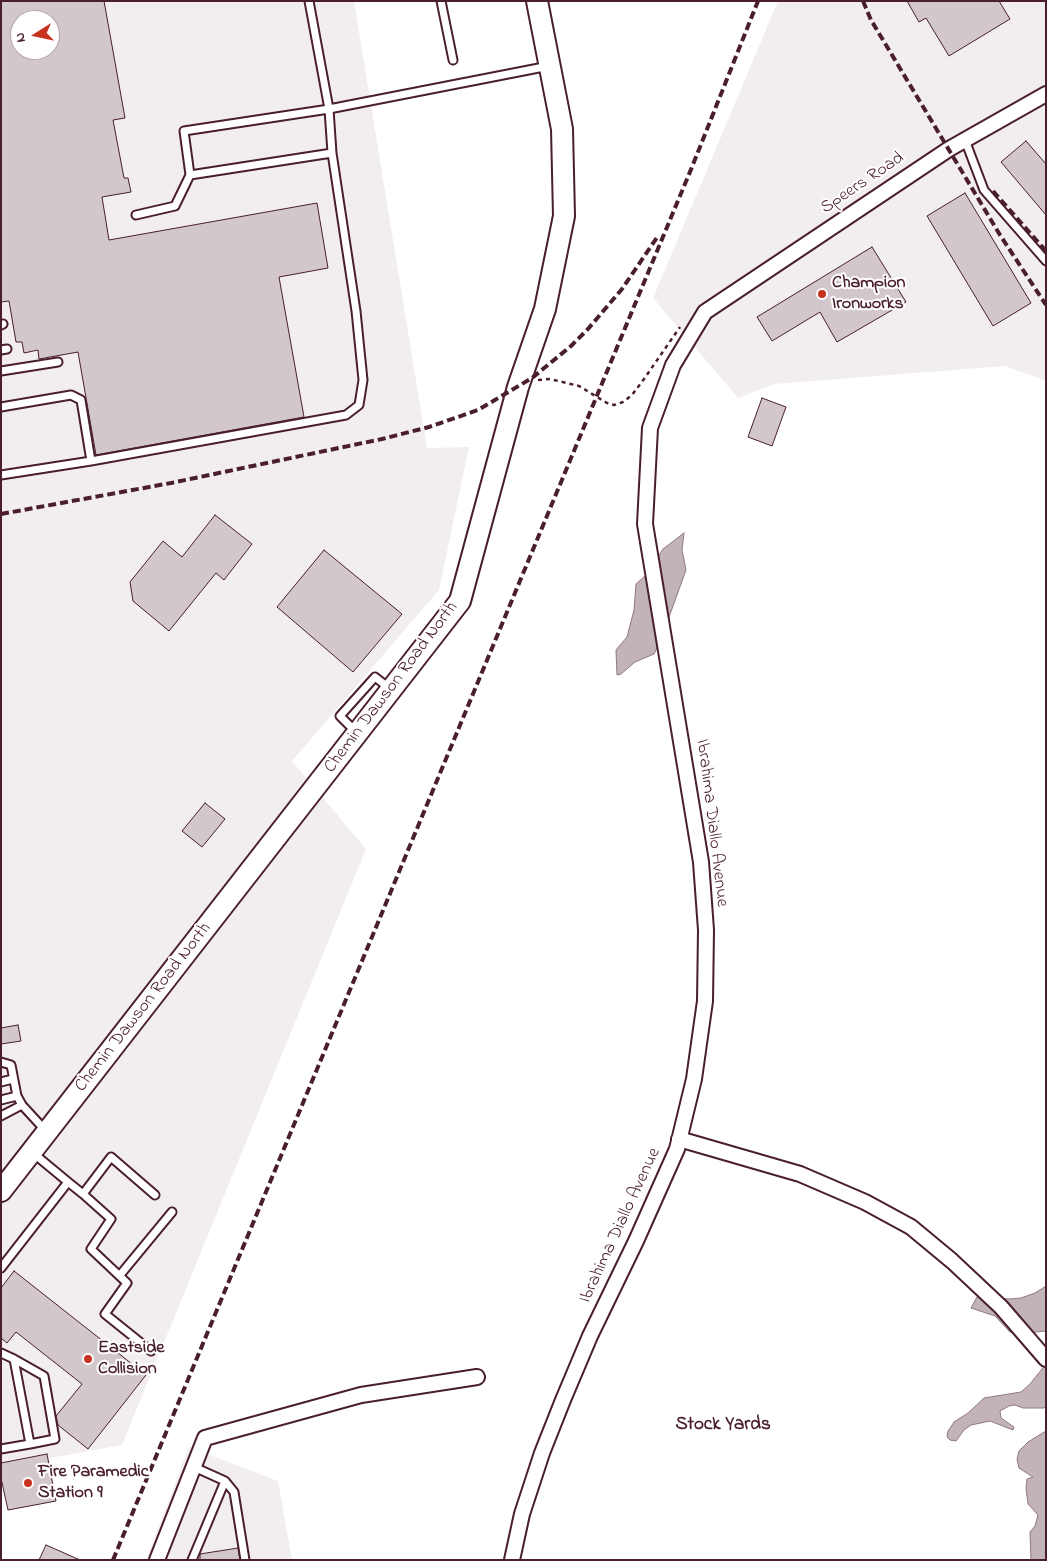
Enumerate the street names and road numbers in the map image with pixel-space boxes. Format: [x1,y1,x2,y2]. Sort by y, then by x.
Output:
street label: Speers Road [817,148,909,220]
street label: Chemin Dawson Road North [320,598,464,778]
street label: Ibrahima Diallo Avenue [690,738,732,908]
street label: Chemin Dawson Road North [71,919,217,1097]
street label: Ibrahima Diallo Avenue [576,1145,666,1307]

